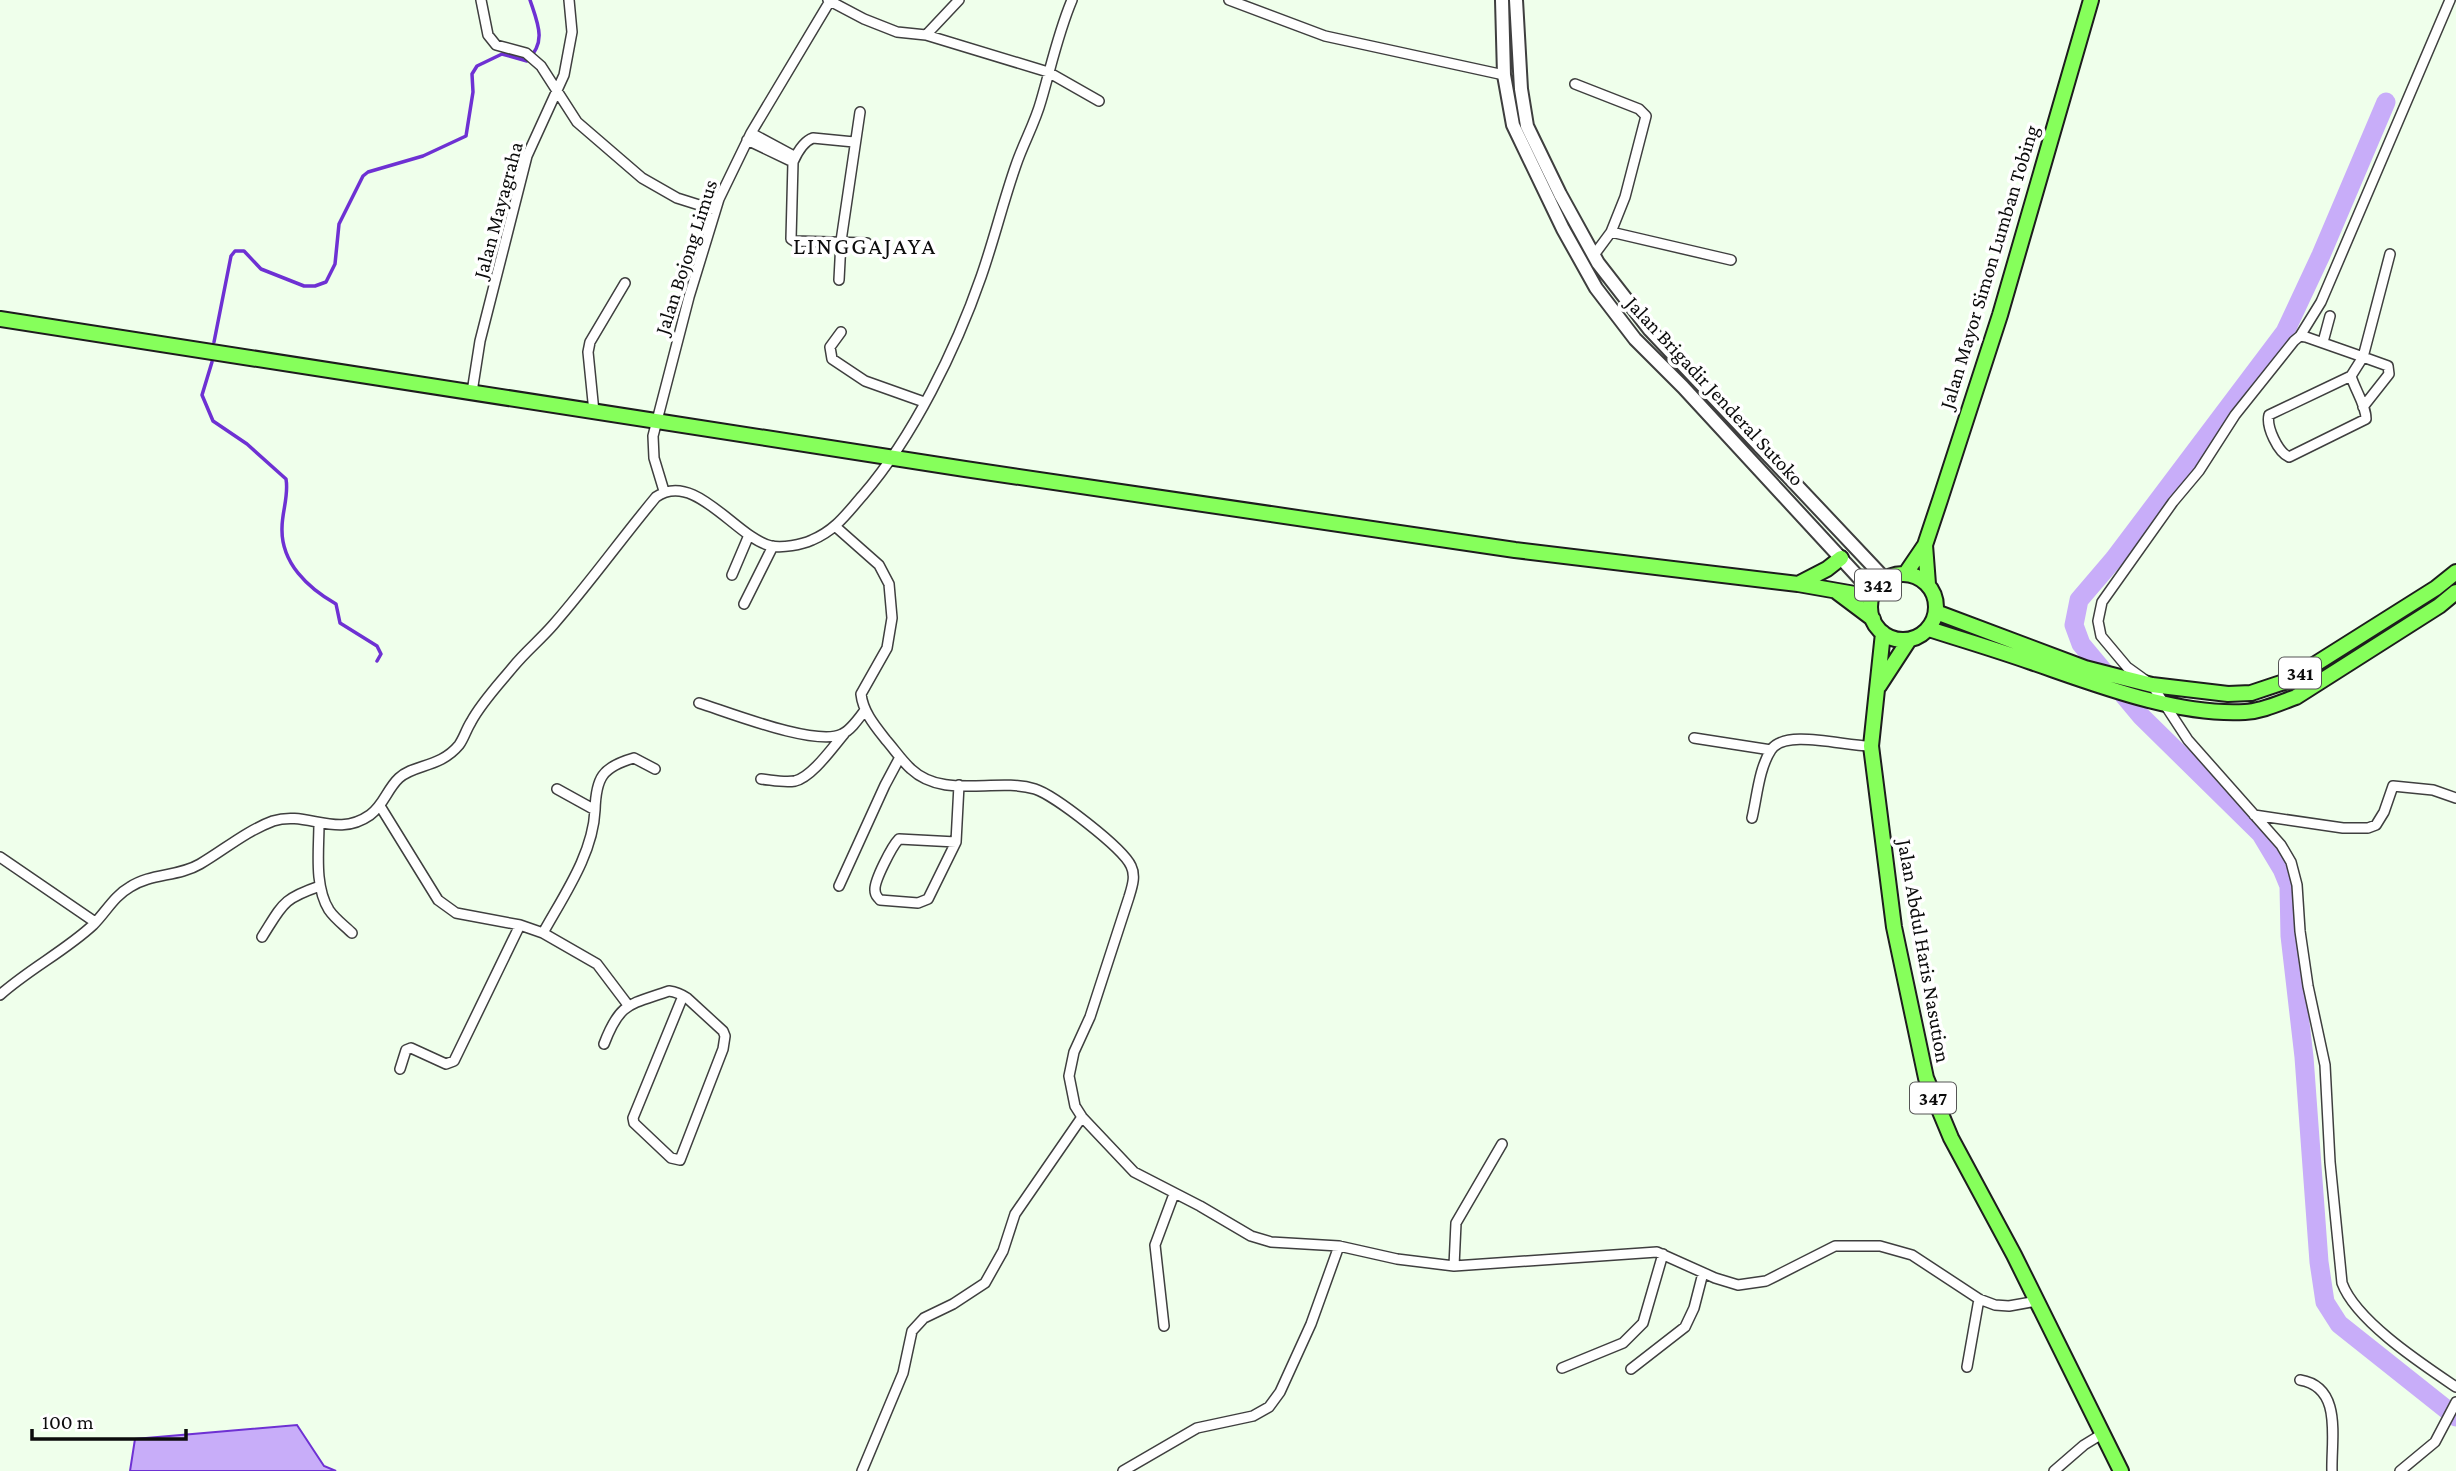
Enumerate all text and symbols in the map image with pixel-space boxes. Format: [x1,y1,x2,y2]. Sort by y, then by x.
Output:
street label: Jalan Mayor Simon Lumban Tobing [1934,122,2044,414]
street label: Jalan Mayagraha [468,139,528,283]
street label: Jalan Bojong Limus [649,176,722,339]
district label: LINGGAJAYA [793,232,937,259]
street label: Jalan Brigadir Jenderal Sutoko [1620,290,1809,491]
road number: 342 [1855,570,1901,600]
road number: 341 [2279,658,2321,688]
street label: Jalan Abdul Haris Nasution [1892,836,1955,1064]
road number: 347 [1910,1082,1956,1114]
scale bar [32,1398,186,1442]
text: 100 m [42,1410,94,1434]

